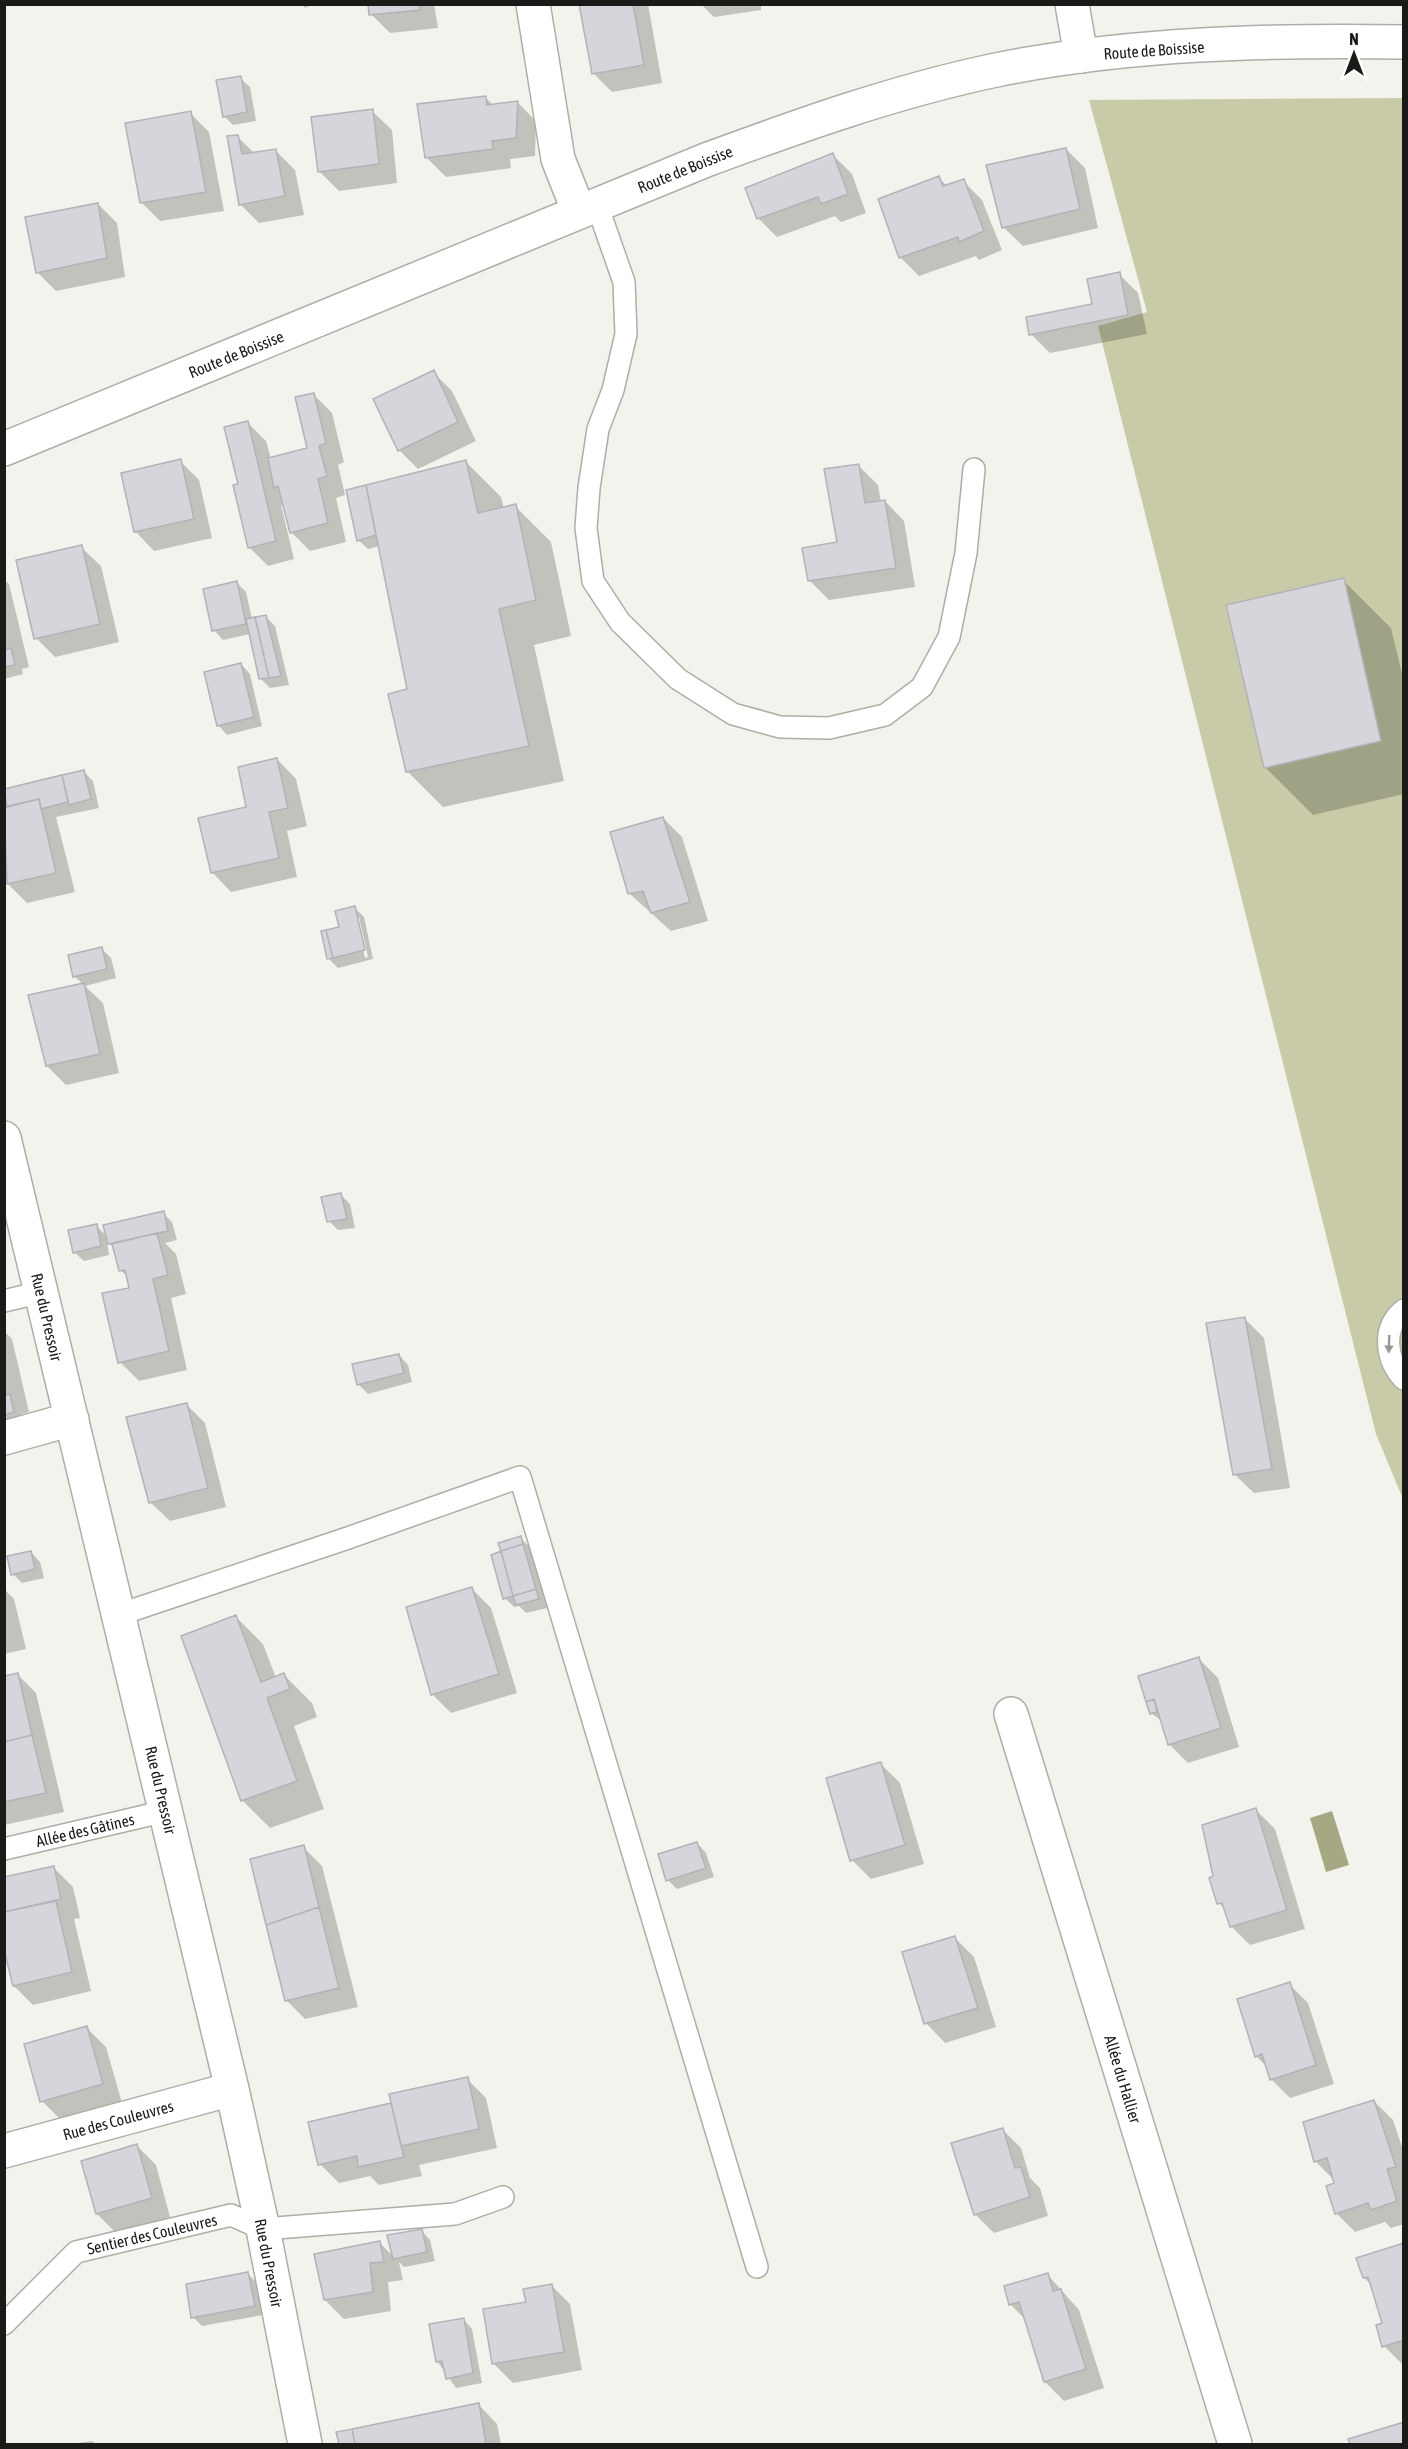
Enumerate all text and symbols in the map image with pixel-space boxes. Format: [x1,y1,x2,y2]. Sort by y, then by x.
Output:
north arrow [1324,24,1384,84]
text: N [1349,30,1359,48]
street label: Route de Boissise [1103,38,1205,62]
street label: Route de Boissise [635,142,735,196]
street label: Route de Boissise [186,327,286,381]
street label: Rue du Pressoir [28,1271,66,1363]
one-way arrow [1385,1335,1394,1354]
street label: Rue du Pressoir [142,1744,180,1836]
street label: Allée des Gâtines [34,1810,136,1850]
street label: Allée du Hallier [1101,2033,1145,2125]
street label: Rue des Couleuvres [61,2097,176,2143]
street label: Sentier des Couleuvres [85,2210,219,2258]
street label: Rue du Pressoir [252,2217,286,2309]

